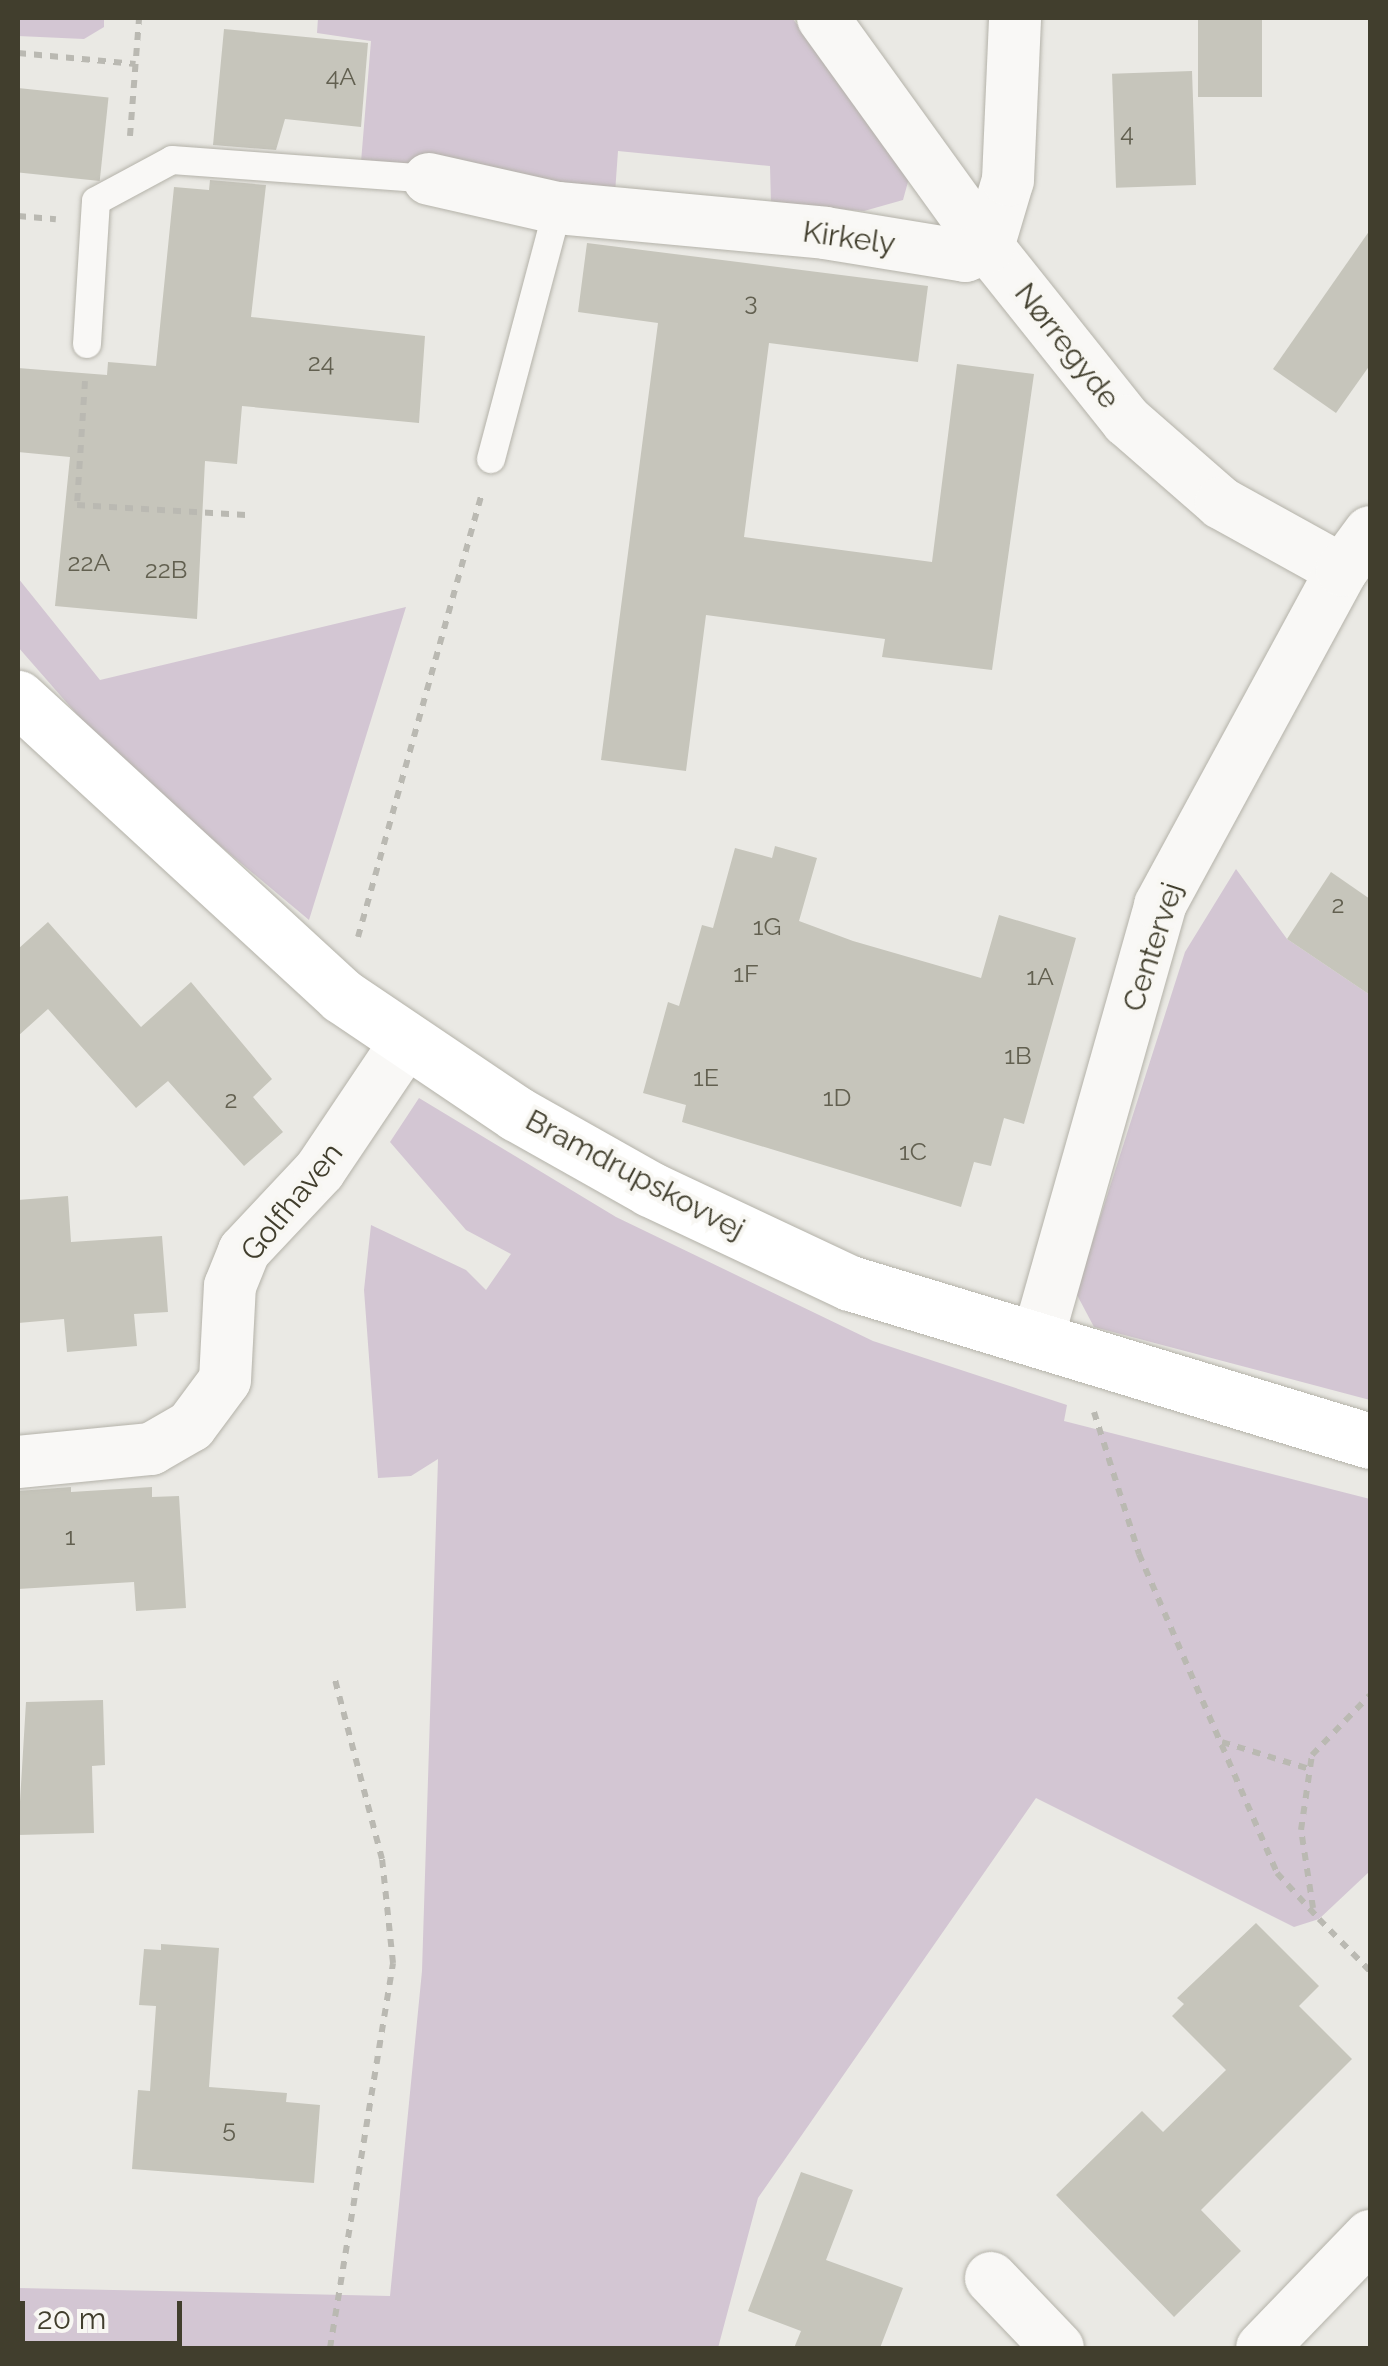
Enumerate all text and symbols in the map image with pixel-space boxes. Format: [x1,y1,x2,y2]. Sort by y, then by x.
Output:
house number: 4A [326,61,356,91]
house number: 4 [1120,117,1134,147]
street label: Kirkely [800,214,898,262]
street label: Nørregyde [1007,276,1127,416]
house number: 3 [744,286,758,316]
house number: 24 [308,347,334,377]
house number: 22A [68,547,110,577]
house number: 22B [145,554,187,584]
street label: Centervej [1115,878,1191,1016]
house number: 2 [1331,889,1345,919]
house number: 1G [753,911,781,941]
house number: 1F [733,958,759,988]
house number: 1A [1026,961,1054,991]
house number: 1B [1004,1040,1032,1070]
house number: 1E [693,1062,719,1092]
house number: 1D [823,1082,851,1112]
house number: 2 [224,1084,238,1114]
street label: Bramdrupskovvej [519,1102,751,1248]
street label: Golfhaven [234,1136,350,1268]
house number: 1C [899,1136,927,1166]
house number: 1 [65,1521,75,1551]
house number: 5 [222,2113,236,2143]
scale bar [25,2281,188,2343]
text: 20 m [37,2301,106,2336]

